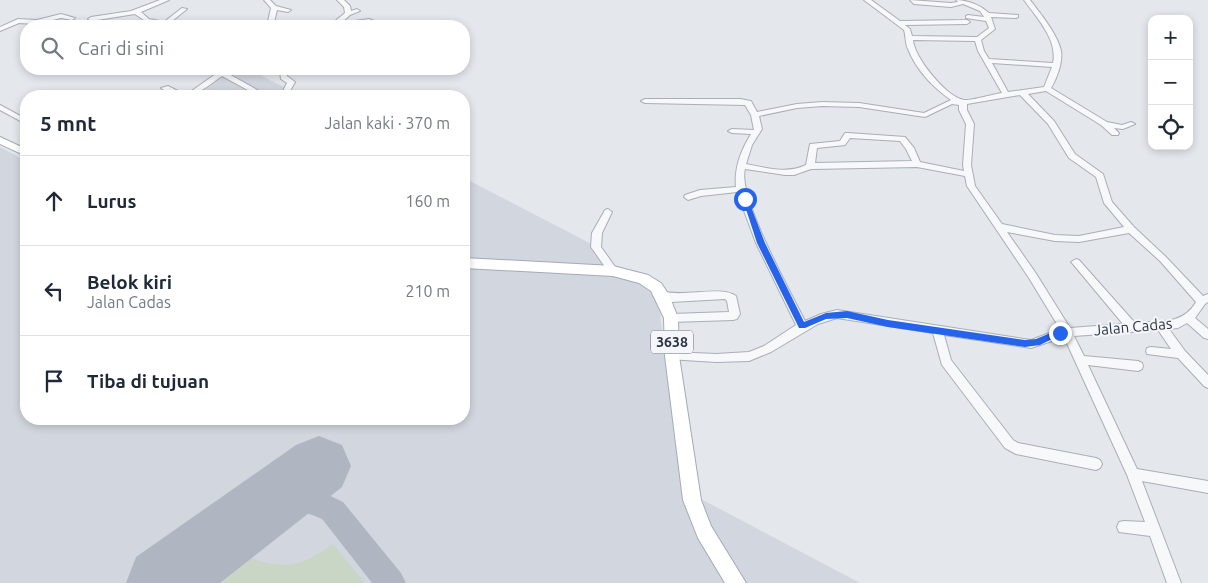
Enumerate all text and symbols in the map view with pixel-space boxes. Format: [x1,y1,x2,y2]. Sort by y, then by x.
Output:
map controls [1148,15,1193,150]
button: + [1148,15,1193,60]
search box [20,20,470,75]
icon: search [38,34,66,62]
text: Cari di sini [78,37,164,59]
button: − [1148,60,1193,105]
button: locate [1148,105,1193,150]
text: 5 mnt [40,111,96,135]
text: Jalan kaki · 370 m [325,114,450,132]
icon: ahead [40,187,68,215]
route start [734,188,757,211]
text: Lurus [87,190,136,212]
text: 160 m [405,192,450,210]
text: Belok kiri [87,271,172,293]
icon: left [40,277,68,305]
text: 210 m [405,282,450,300]
text: Jalan Cadas [87,293,171,311]
street label: Jalan Cadas [1093,315,1173,338]
route end [1049,322,1072,345]
road number: 3638 [651,331,693,354]
icon: arrive [40,367,68,395]
text: Tiba di tujuan [87,370,209,392]

